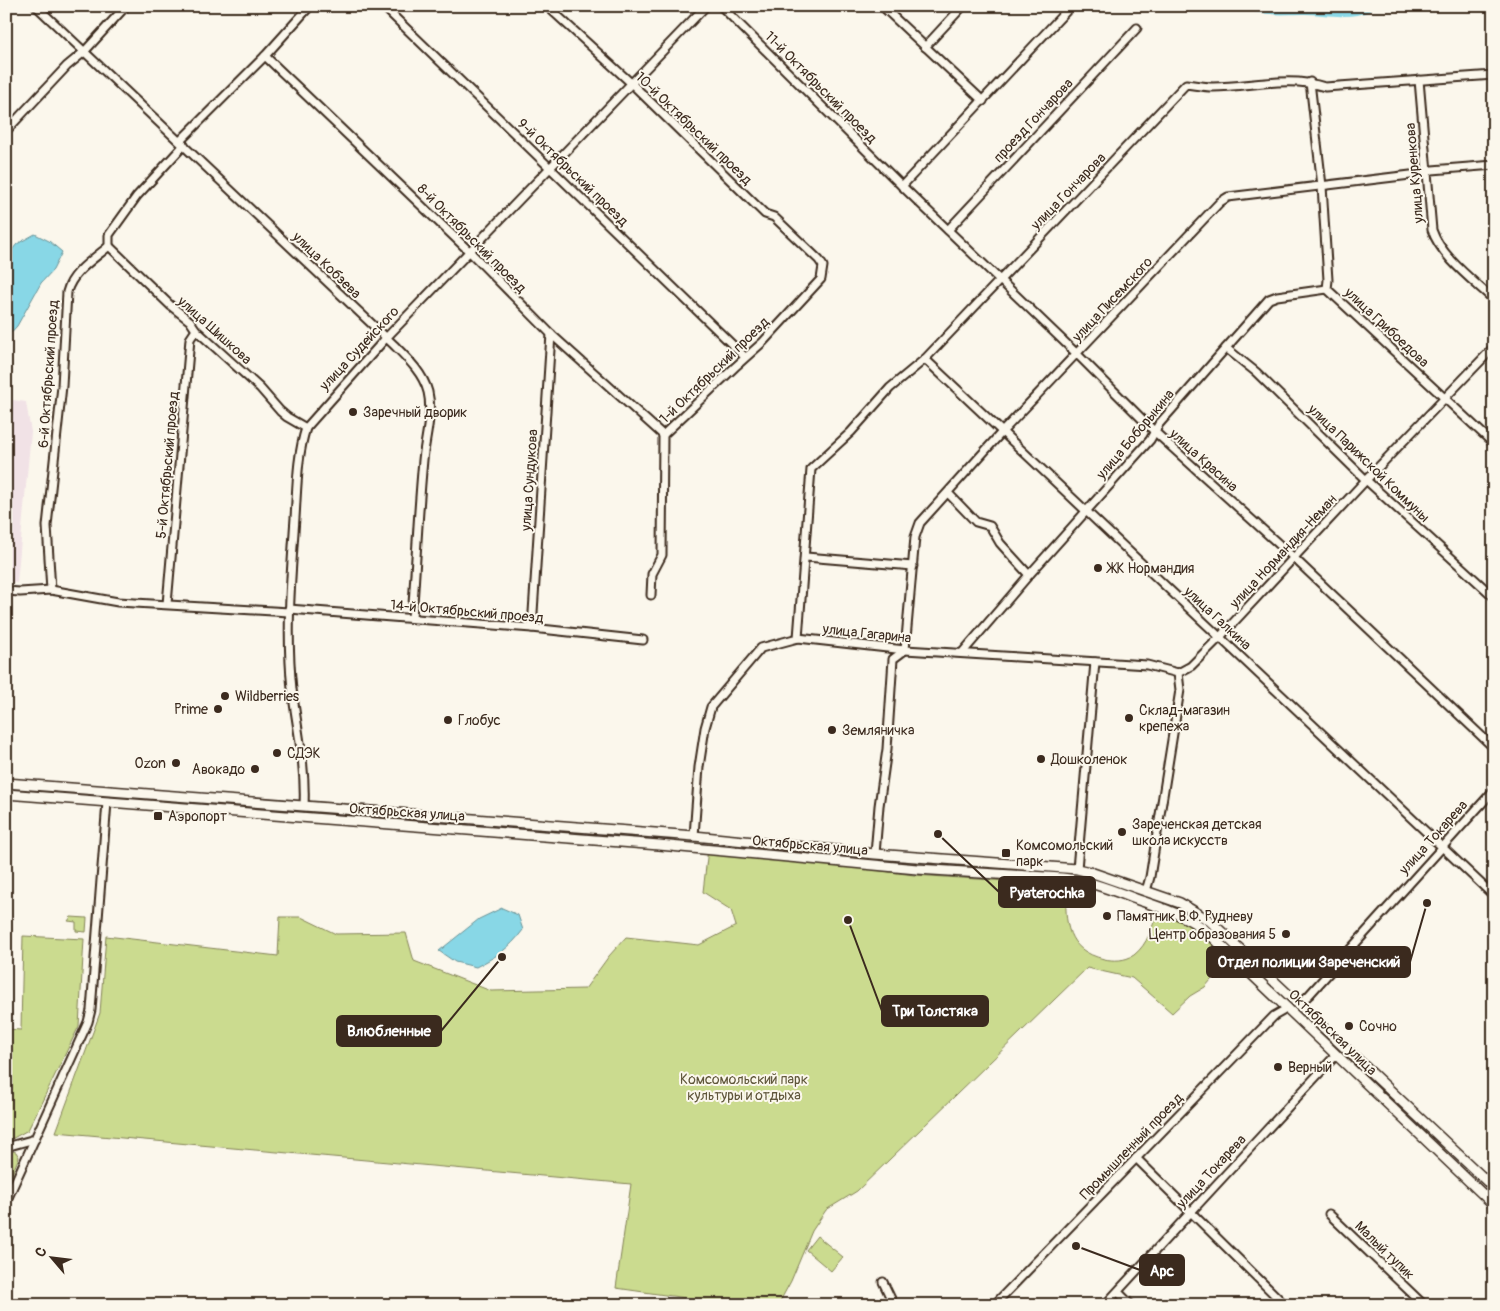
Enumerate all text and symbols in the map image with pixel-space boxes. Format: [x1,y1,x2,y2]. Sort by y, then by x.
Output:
street label: 11-й Октябрьский проезд [761,28,880,147]
street label: 10-й Октябрьский проезд [632,68,756,189]
street label: проезд Гончарова [990,75,1077,166]
street label: 9-й Октябрьский проезд [514,115,632,230]
street label: улица Куренкова [1402,122,1427,225]
street label: улица Гончарова [1027,149,1109,234]
street label: 8-й Октябрьский проезд [414,180,530,297]
street label: улица Кобзева [288,228,364,302]
street label: улица Писемского [1068,253,1156,346]
street label: улица Грибоедова [1340,283,1432,371]
street label: улица Шишкова [173,292,255,368]
street label: 6-й Октябрьский проезд [35,299,62,449]
street label: улица Судейского [315,302,403,395]
street label: 1-й Октябрьский проезд [656,313,773,427]
street label: улица Боборыкина [1092,386,1178,483]
street label: 5-й Октябрьский проезд [153,390,182,539]
street label: улица Парижской Коммуны [1304,400,1433,526]
place label: Заречный дворик [363,404,467,421]
marker: Заречный дворик [347,406,359,418]
street label: улица Красина [1165,425,1241,495]
street label: улица Сундукова [517,429,542,533]
street label: улица Нормандия-Неман [1226,491,1340,612]
place label: ЖК Нормандия [1106,560,1194,577]
marker: ЖК Нормандия [1092,562,1104,574]
street label: улица Галкина [1180,582,1255,654]
street label: 14-й Октябрьский проезд [390,596,545,627]
street label: улица Гагарина [821,620,912,647]
place label: Wildberries [235,688,300,705]
marker: Wildberries [219,690,231,702]
place label: Prime [174,701,208,718]
place label: Склад-магазин крепежа [1139,702,1230,735]
marker: Prime [212,703,224,715]
place label: Глобус [458,712,501,729]
marker: Склад-магазин крепежа [1123,712,1135,724]
marker: Глобус [442,714,454,726]
place label: Земляничка [842,722,915,739]
marker: Земляничка [826,724,838,736]
place label: СДЭК [287,745,321,762]
marker: СДЭК [271,747,283,759]
place label: Дошколенок [1050,751,1128,768]
marker: Дошколенок [1035,753,1047,765]
place label: Ozon [135,755,166,772]
marker: Ozon [170,757,182,769]
place label: Авокадо [192,761,245,778]
marker: Авокадо [249,763,261,775]
street label: улица Токарева [1395,797,1471,879]
street label: Октябрьская улица [348,800,465,825]
place label: Аэропорт [168,808,227,825]
marker: Аэропорт [152,810,164,822]
place label: Зареченская детская школа искусств [1132,816,1262,849]
marker: Зареченская детская школа искусств [1116,826,1128,838]
street label: Октябрьская улица [751,832,869,859]
place label: Комсомольский парк [1016,837,1113,870]
marker: Комсомольский парк [1000,847,1012,859]
callout: Pyaterochka [999,877,1095,907]
text: Pyaterochka [1009,884,1085,903]
place label: Памятник В.Ф. Рудневу [1117,908,1253,925]
marker: Памятник В.Ф. Рудневу [1101,910,1113,922]
place label: Центр образования 5 [1149,926,1276,943]
marker: Центр образования 5 [1280,928,1292,940]
callout: Отдел полиции Зареченский [1207,947,1410,977]
text: Отдел полиции Зареченский [1218,953,1401,972]
street label: Октябрьская улица [1285,986,1380,1079]
callout: Три Толстяка [882,996,988,1026]
text: Три Толстяка [891,1002,978,1021]
callout: Влюбленные [337,1016,441,1046]
place label: Сочно [1359,1018,1397,1035]
marker: Сочно [1343,1020,1355,1032]
text: Влюбленные [347,1022,432,1041]
place label: Верный [1288,1059,1332,1076]
marker: Верный [1272,1061,1284,1073]
park label: Комсомольский парк культуры и отдыха [680,1071,808,1104]
street label: Промышленный проезд [1076,1089,1187,1203]
street label: улица Токарева [1172,1131,1250,1212]
street label: Малый тупик [1351,1218,1418,1283]
north arrow [28,1234,78,1284]
text: С [31,1244,51,1260]
callout: Арс [1140,1255,1184,1285]
text: Арс [1150,1262,1175,1281]

